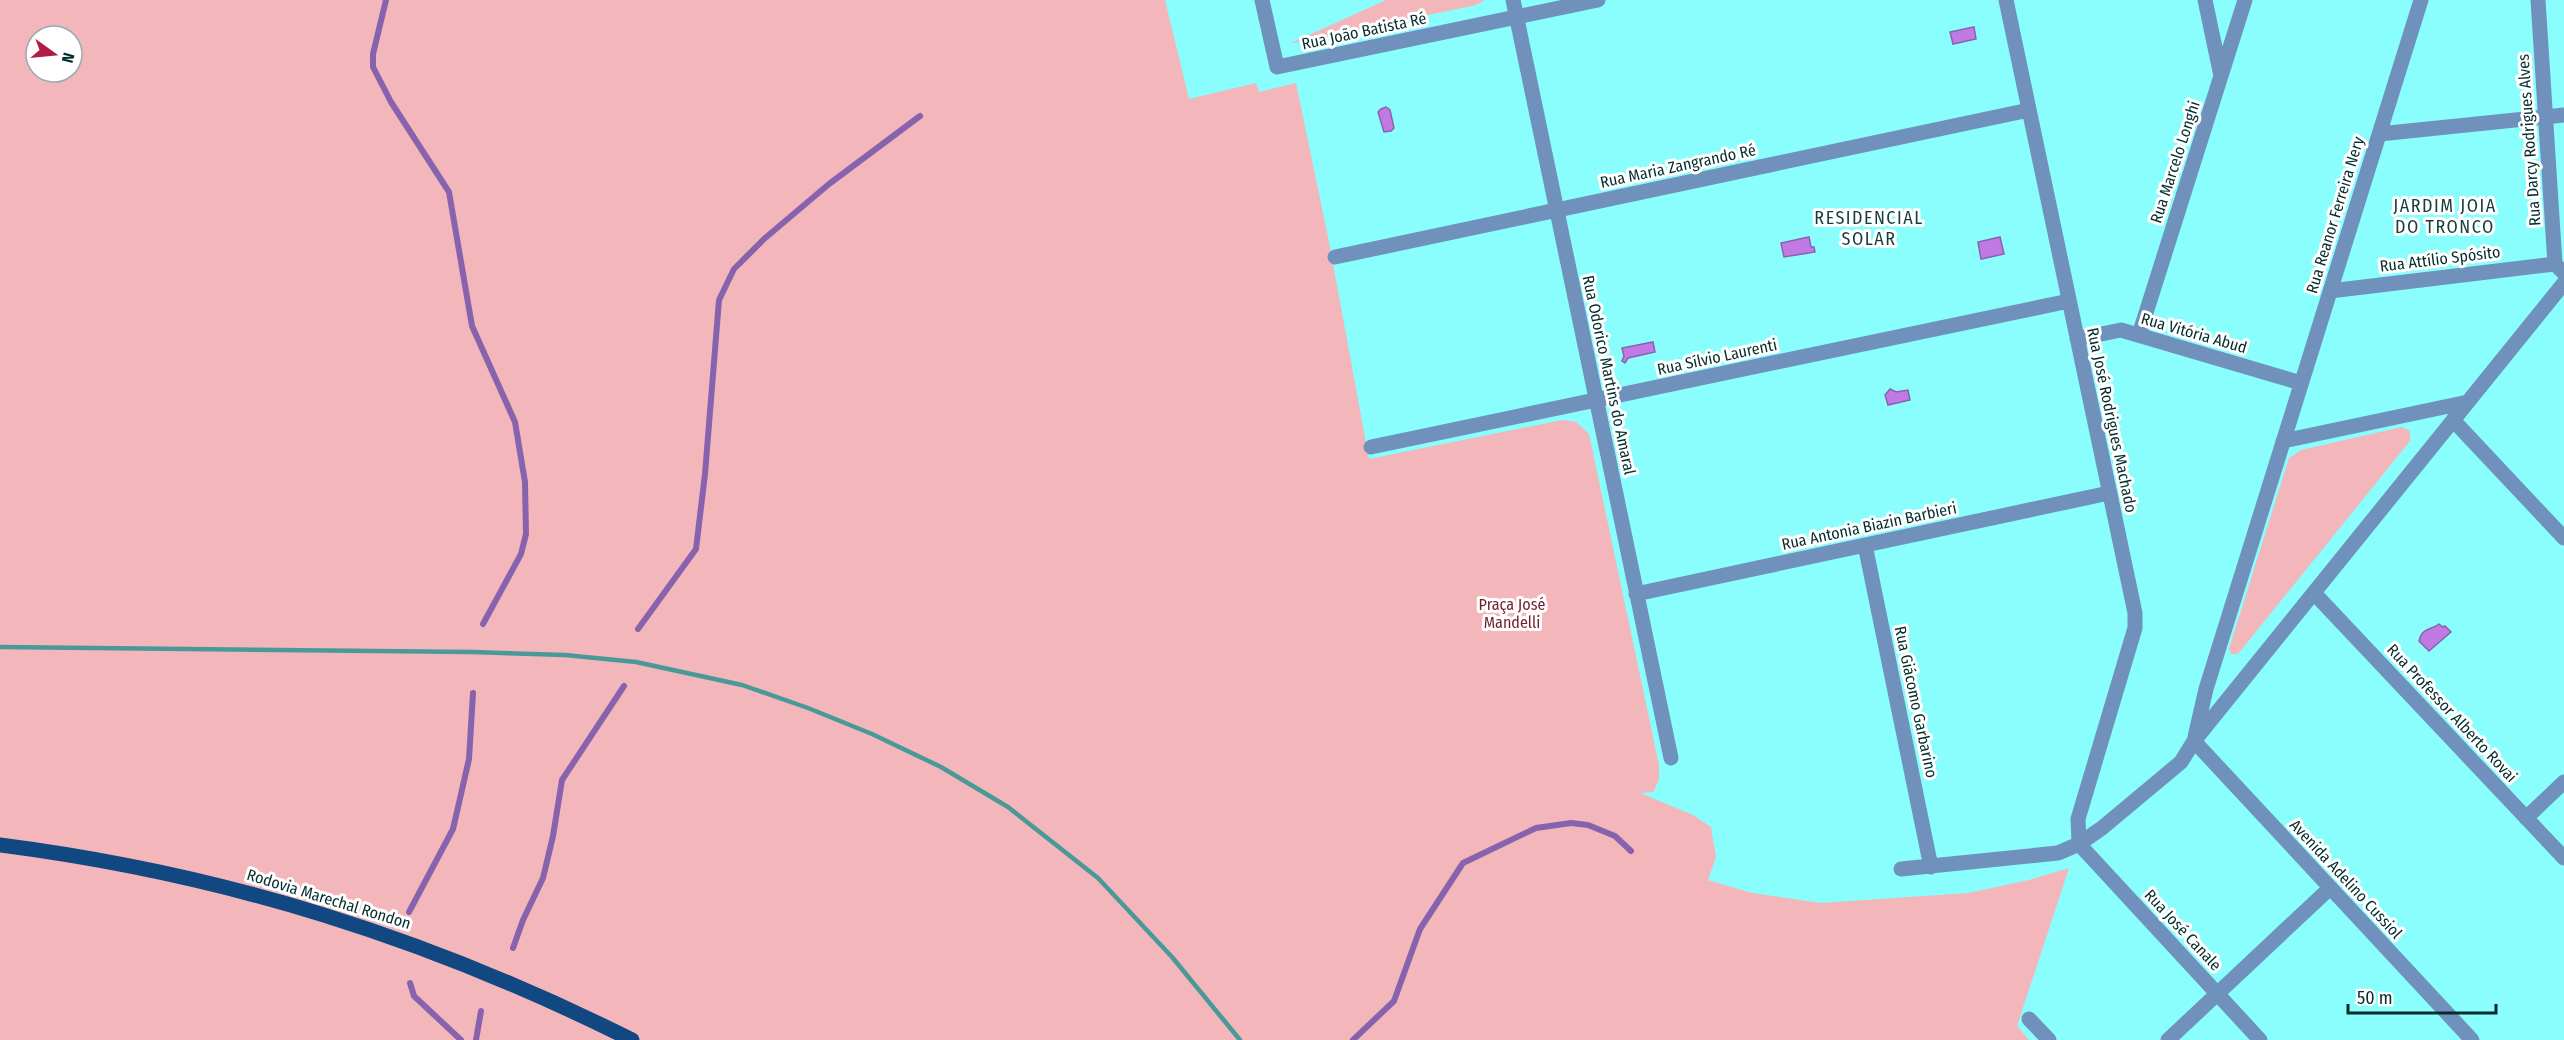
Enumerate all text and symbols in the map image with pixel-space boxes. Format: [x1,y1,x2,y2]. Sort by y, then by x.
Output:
street label: Rua João Batista Ré [1300,8,1428,54]
north arrow [24,24,84,84]
text: N [58,51,78,65]
street label: Rua Darcy Rodrigues Alves [2514,53,2544,227]
street label: Rua Marcelo Longhi [2146,98,2204,226]
street label: Rua Reanor Ferreira Nery [2302,133,2368,296]
street label: Rua Maria Zangrando Ré [1598,140,1758,192]
district label: JARDIM JOIA DO TRONCO [2393,195,2497,238]
district label: RESIDENCIAL SOLAR [1814,207,1924,250]
street label: Rua Attílio Spósito [2379,242,2501,276]
street label: Rua Odorico Martins do Amaral [1579,274,1639,476]
street label: Rua Vitória Abud [2139,309,2249,357]
street label: Rua José Rodrigues Machado [2083,326,2141,514]
street label: Rua Sílvio Laurenti [1655,335,1779,379]
street label: Rua Antonia Biazin Barbieri [1780,498,1958,554]
park label: Praça José Mandelli [1479,595,1545,632]
street label: Rua Giácomo Garbarino [1891,624,1941,780]
street label: Rua Professor Alberto Rovai [2383,640,2521,786]
street label: Avenida Adelino Cussiol [2286,815,2406,943]
street label: Rodovia Marechal Rondon [245,865,413,933]
street label: Rua José Canale [2141,886,2225,975]
scale bar [2348,977,2496,1015]
text: 50 m [2357,987,2393,1009]

